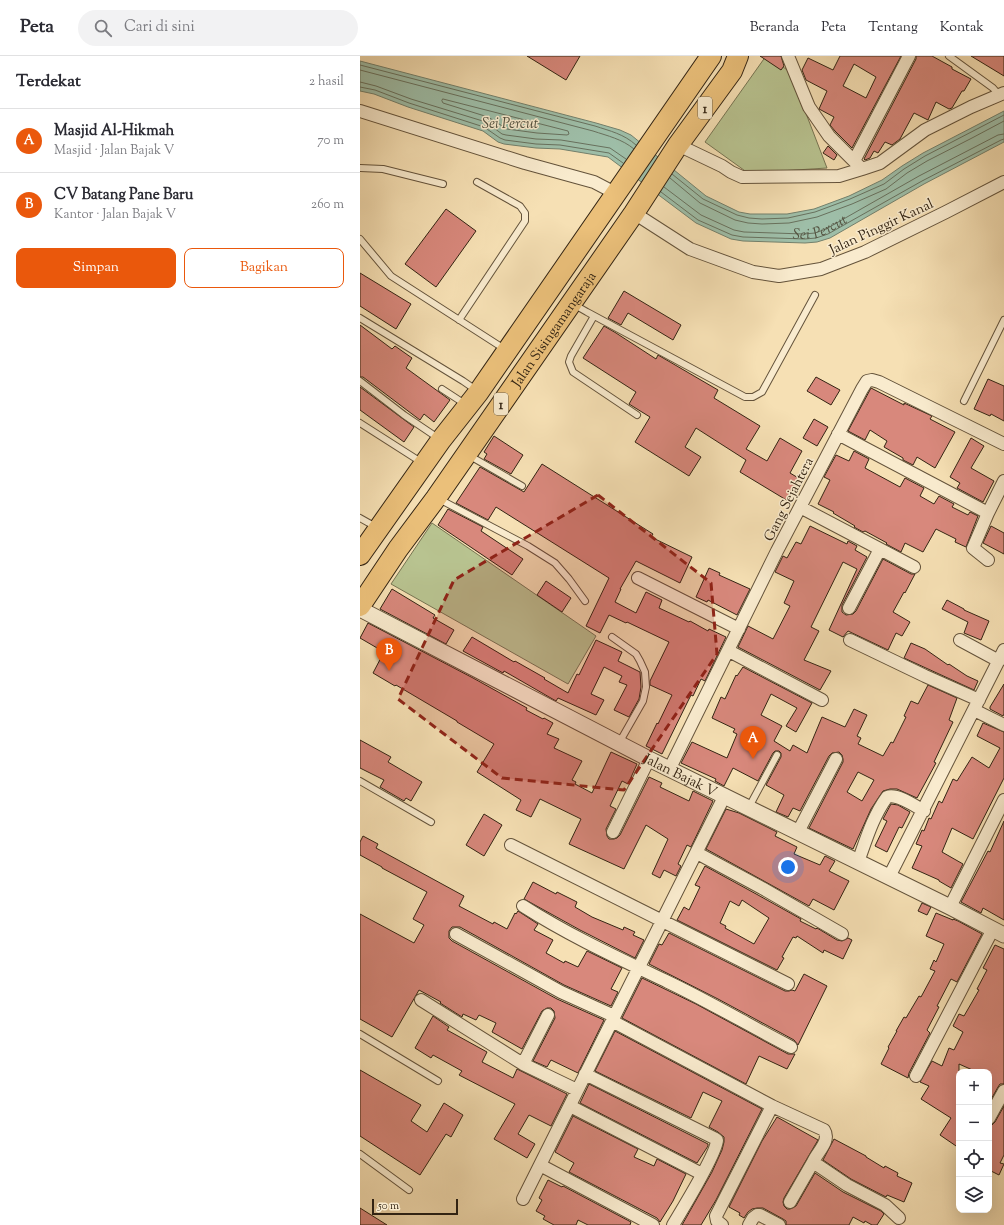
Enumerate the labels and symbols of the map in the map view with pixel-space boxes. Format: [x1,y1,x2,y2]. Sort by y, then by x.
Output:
road number: 1 [698,97,712,119]
water label: Sei Percut [482,114,539,135]
street label: Jalan Pinggir Kanal [826,195,937,261]
water label: Sei Percut [792,210,852,246]
street label: Jalan Sisingamangaraja [507,268,603,393]
road number: 1 [494,393,508,415]
street label: Gang Sejahtera [760,454,820,545]
pin: B [376,638,402,671]
pin: A [740,726,766,759]
street label: Jalan Bajak V [639,749,721,803]
your location [778,857,798,877]
scale bar [372,1197,458,1216]

